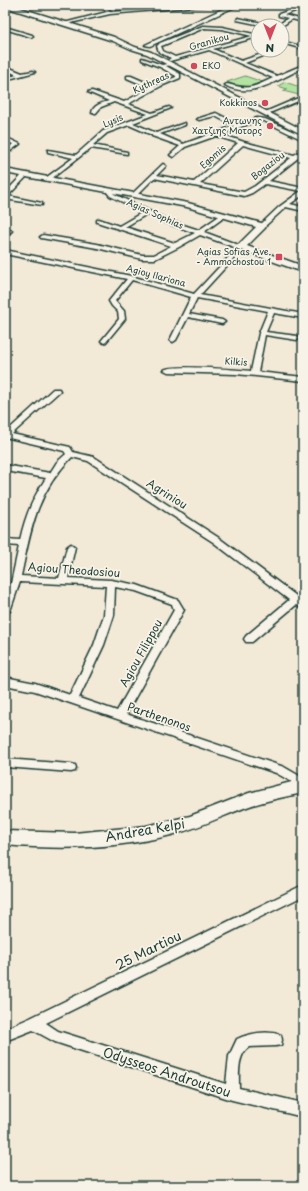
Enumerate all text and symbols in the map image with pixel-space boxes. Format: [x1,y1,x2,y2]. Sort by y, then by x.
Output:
north arrow [250,18,290,58]
street label: Granikou [187,29,230,53]
text: N [265,40,274,57]
place label: EKO [202,58,221,72]
marker: EKO [189,61,199,71]
street label: Kythreas [130,68,171,97]
place label: Kokkinos [220,95,257,109]
marker: Kokkinos [260,98,270,108]
street label: Lysis [100,110,125,131]
place label: Αντωνης Χατζιης Μοτορς [192,113,262,137]
marker: Αντωνης Χατζιης Μοτορς [265,121,275,131]
street label: Egomis [196,141,228,171]
street label: Bogaziou [248,148,287,183]
street label: Agias Sophias [125,194,186,232]
place label: Agias Sofias Ave. - Ammochostou 1 [196,244,271,268]
marker: Agias Sofias Ave. - Ammochostou 1 [274,252,284,262]
street label: Agioy Ilariona [125,260,188,290]
street label: Kilkis [224,353,248,369]
street label: Agriniou [144,474,191,513]
street label: Agiou Theodosiou [27,558,121,581]
street label: Agiou Filippou [115,616,166,690]
street label: Parthenonos [125,698,193,735]
street label: Andrea Kelpi [104,813,186,846]
street label: 25 Martiou [112,925,184,974]
street label: Odysseos Androutsou [101,1042,234,1101]

